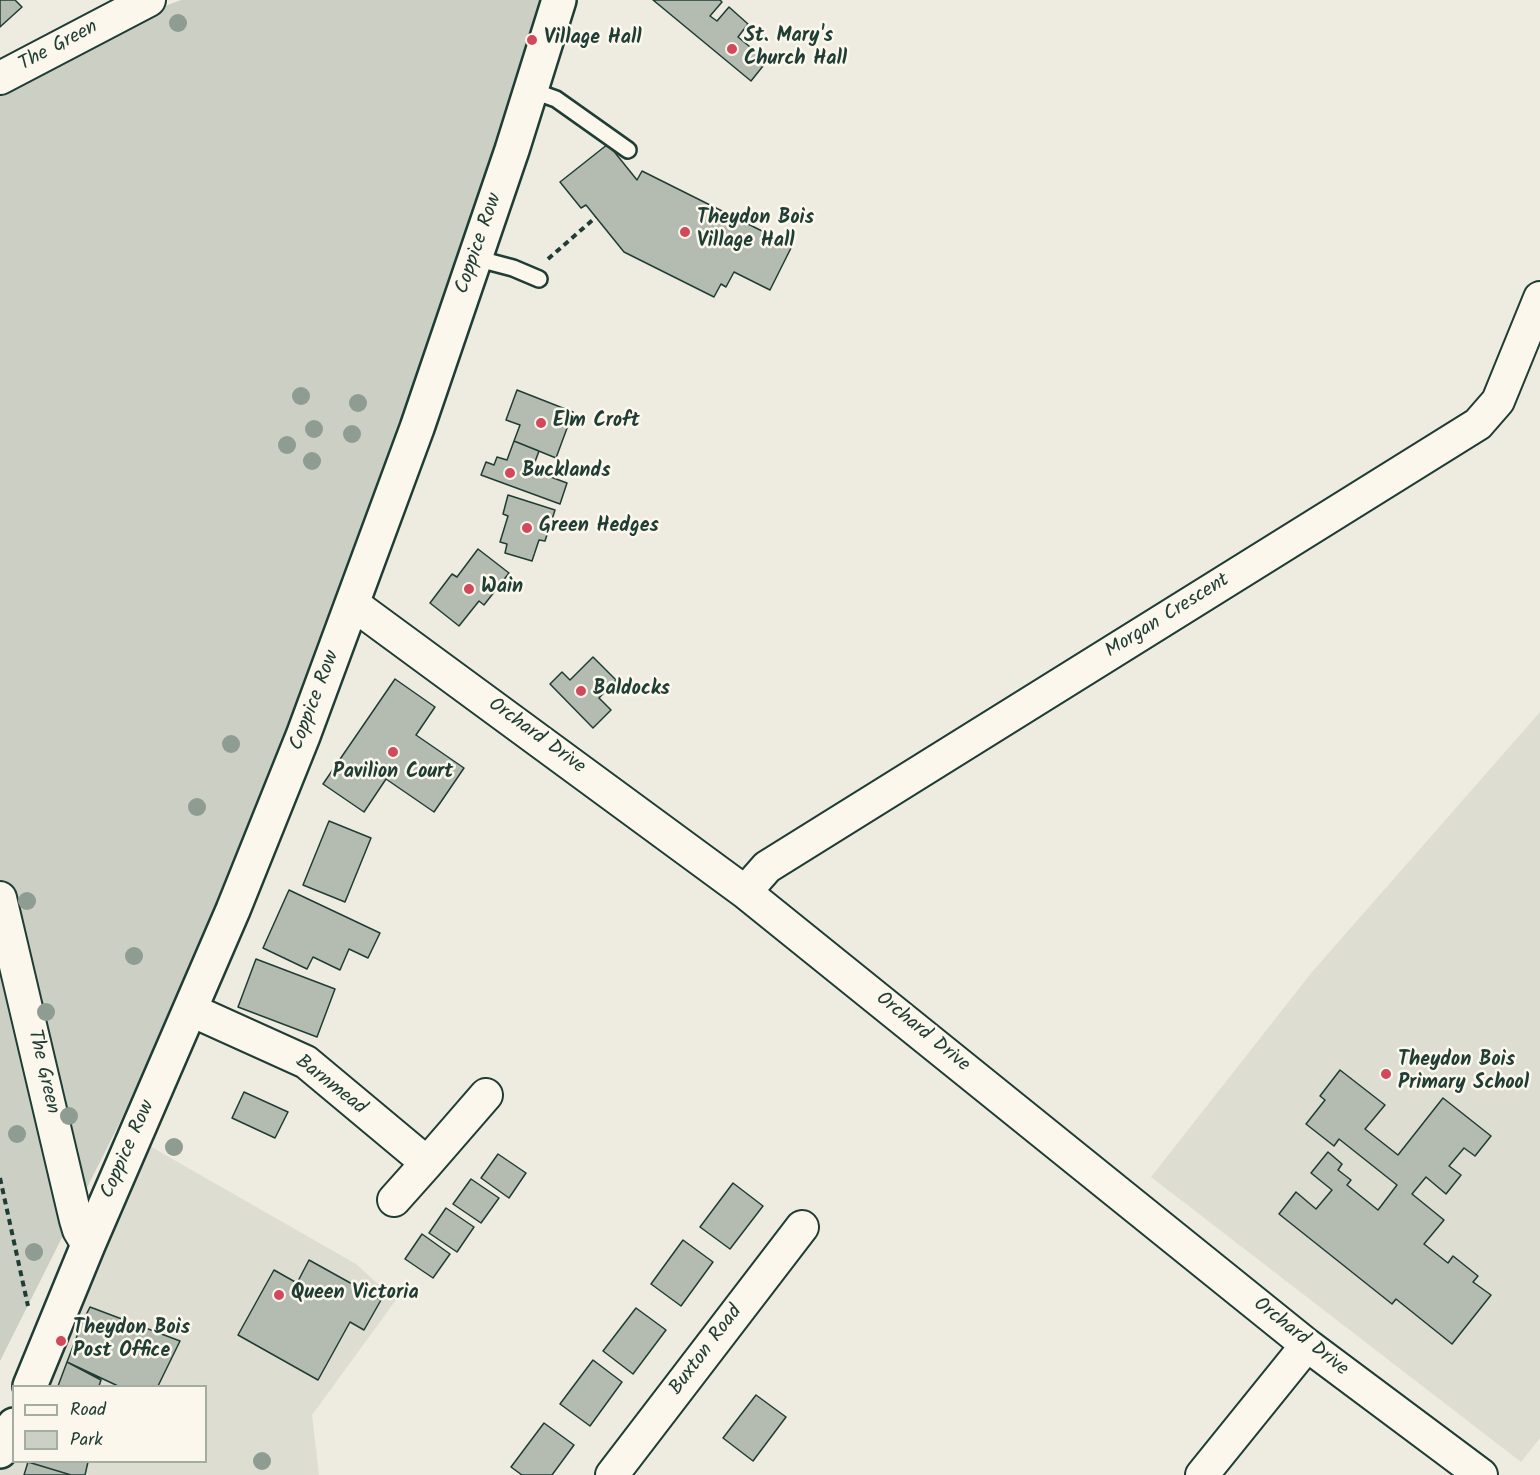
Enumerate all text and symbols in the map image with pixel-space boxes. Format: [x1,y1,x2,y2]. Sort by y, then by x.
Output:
street label: The Green [15,16,103,78]
place label: St. Mary's Church Hall [744,26,847,73]
place label: Village Hall [544,28,642,52]
marker: Village Hall [525,33,539,47]
marker: St. Mary's Church Hall [725,42,739,56]
street label: Coppice Row [452,190,508,298]
place label: Theydon Bois Village Hall [697,208,814,255]
marker: Theydon Bois Village Hall [678,225,692,239]
place label: Elm Croft [553,411,640,435]
marker: Elm Croft [534,416,548,430]
place label: Bucklands [522,461,611,485]
marker: Bucklands [503,466,517,480]
place label: Green Hedges [539,516,659,540]
marker: Green Hedges [520,521,534,535]
street label: Morgan Crescent [1102,569,1234,665]
place label: Wain [481,577,523,601]
marker: Wain [462,582,476,596]
street label: Coppice Row [286,648,346,754]
place label: Baldocks [593,679,670,703]
marker: Baldocks [574,684,588,698]
street label: Orchard Drive [483,694,589,780]
marker: Pavilion Court [386,745,400,759]
place label: Pavilion Court [333,762,453,786]
street label: Orchard Drive [870,988,974,1078]
street label: The Green [21,1027,63,1117]
place label: Theydon Bois Primary School [1398,1050,1529,1097]
street label: Barnmead [290,1051,370,1121]
marker: Theydon Bois Primary School [1379,1067,1393,1081]
street label: Coppice Row [97,1097,161,1203]
place label: Queen Victoria [291,1283,419,1307]
marker: Queen Victoria [272,1288,286,1302]
street label: Orchard Drive [1248,1293,1352,1383]
street label: Buxton Road [665,1301,749,1401]
place label: Theydon Bois Post Office [73,1318,190,1365]
marker: Theydon Bois Post Office [54,1334,68,1348]
legend [12,1385,207,1463]
text: Road [70,1396,106,1425]
text: Park [70,1426,103,1455]

